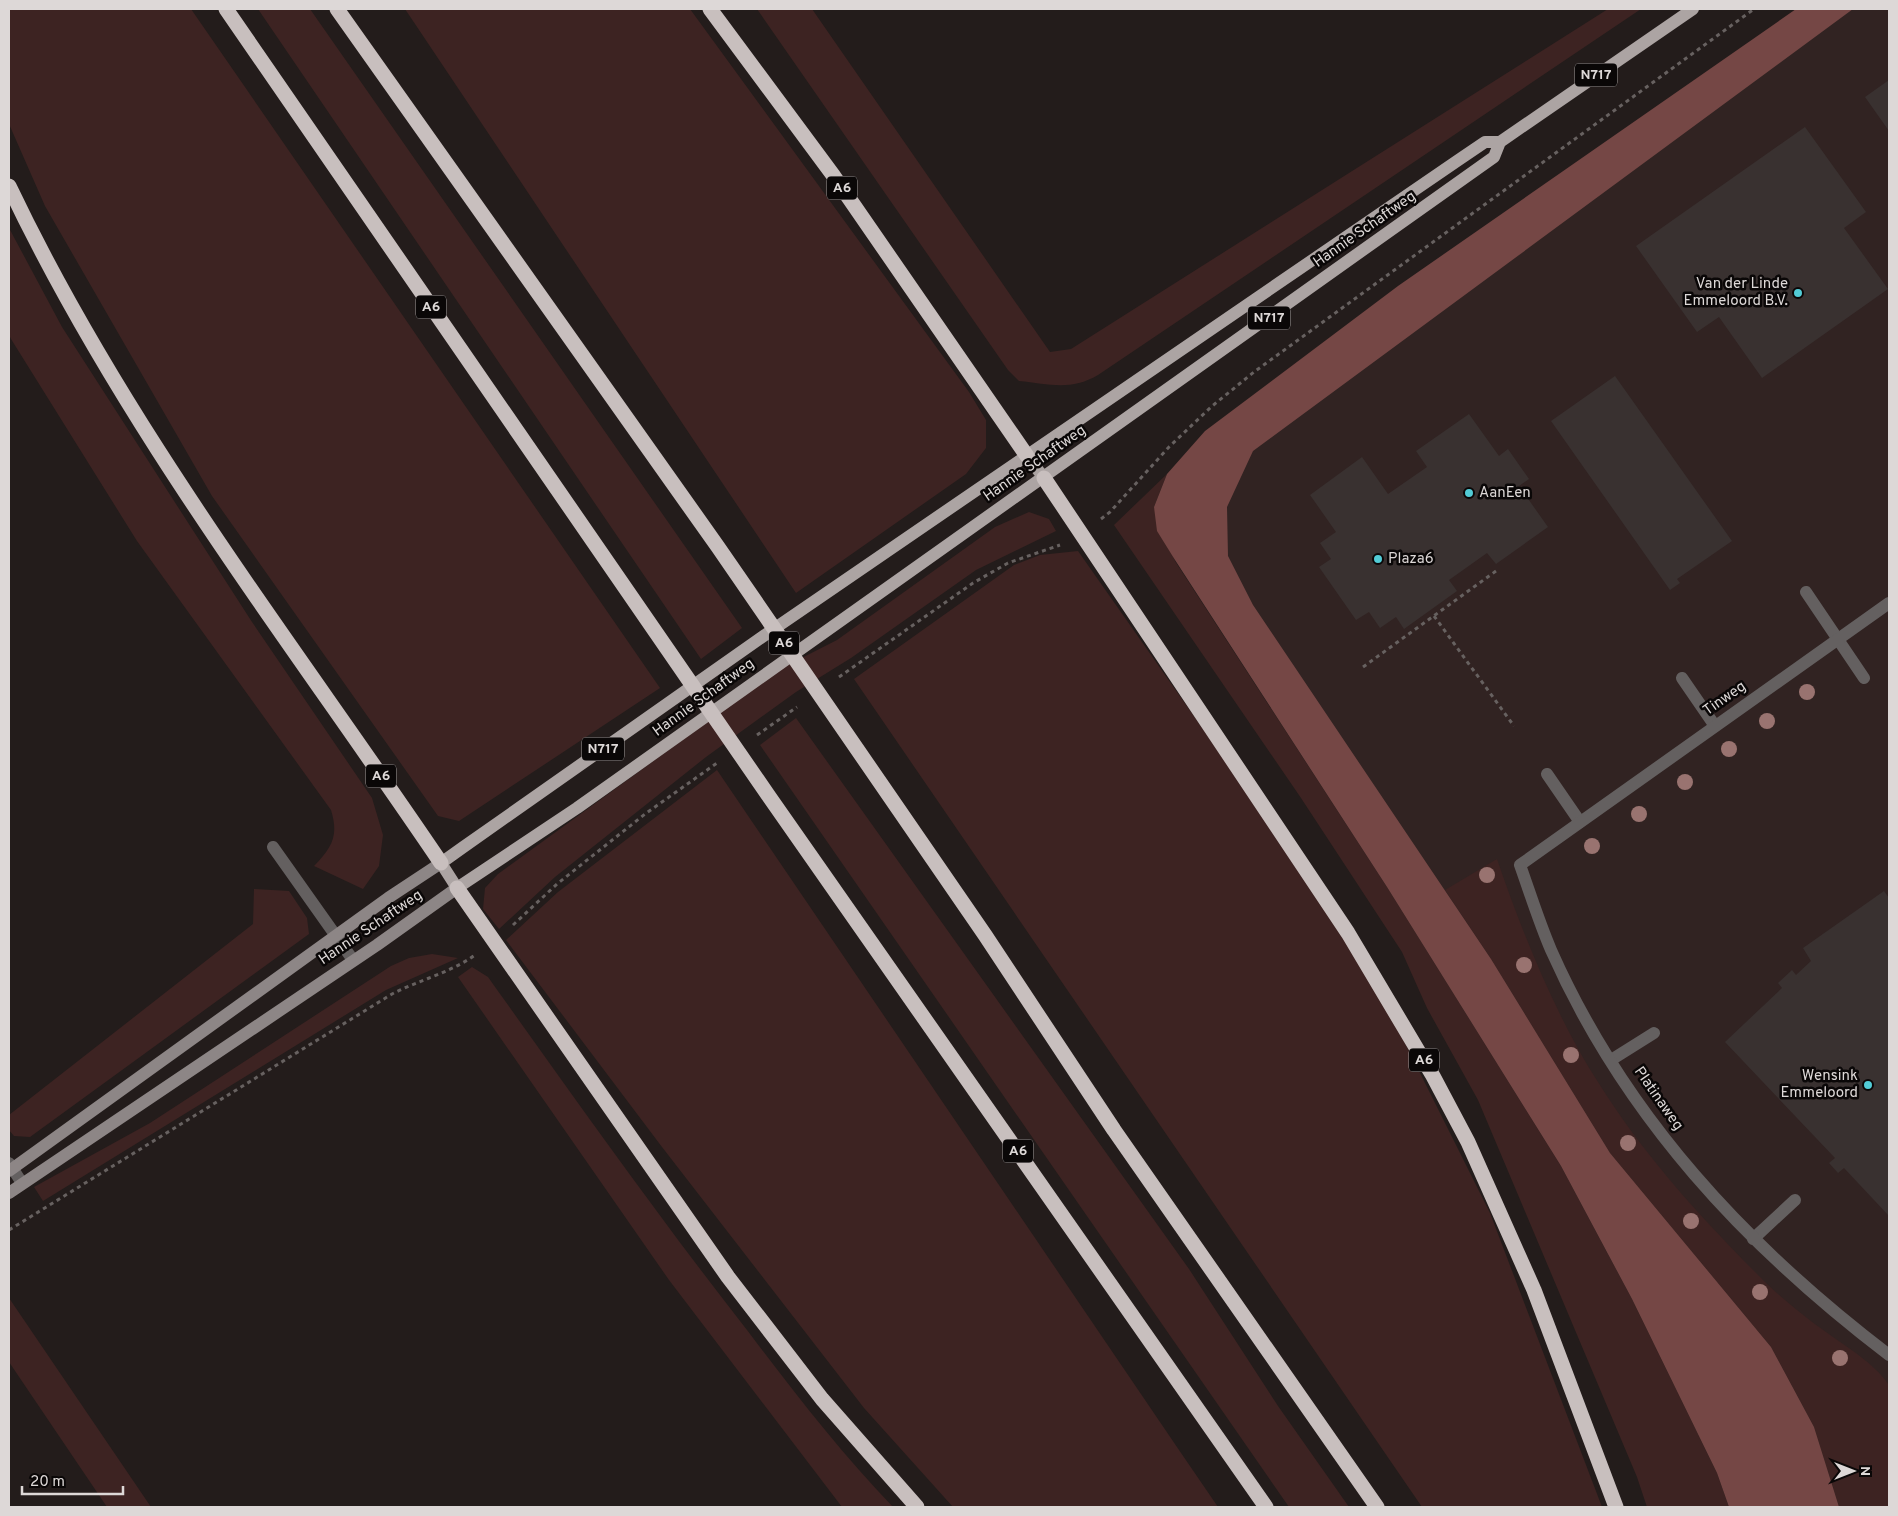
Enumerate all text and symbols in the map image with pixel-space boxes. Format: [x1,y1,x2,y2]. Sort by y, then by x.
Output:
road number: N717 [1575,64,1617,86]
road number: A6 [827,177,857,200]
street label: Hannie Schaftweg [1310,187,1420,273]
place label: Van der Linde Emmeloord B.V. [1683,275,1788,311]
marker: Van der Linde Emmeloord B.V. [1792,287,1804,299]
road number: A6 [416,296,446,318]
road number: N717 [1248,306,1290,330]
street label: Hannie Schaftweg [980,421,1090,507]
place label: AanEen [1479,484,1531,503]
marker: AanEen [1463,487,1475,499]
place label: Plaza6 [1388,550,1434,569]
marker: Plaza6 [1372,553,1384,565]
road number: A6 [769,632,799,654]
street label: Hannie Schaftweg [649,655,759,741]
street label: Tinweg [1700,677,1750,721]
road number: N717 [582,738,624,761]
road number: A6 [366,764,396,788]
street label: Hannie Schaftweg [315,886,427,970]
road number: A6 [1409,1048,1439,1072]
street label: Platinaweg [1629,1063,1687,1135]
place label: Wensink Emmeloord [1780,1067,1858,1103]
marker: Wensink Emmeloord [1862,1079,1874,1091]
road number: A6 [1003,1140,1033,1162]
north arrow [1828,1446,1878,1496]
scale bar [22,1464,124,1496]
text: N [1856,1466,1873,1476]
text: 20 m [30,1473,65,1492]

